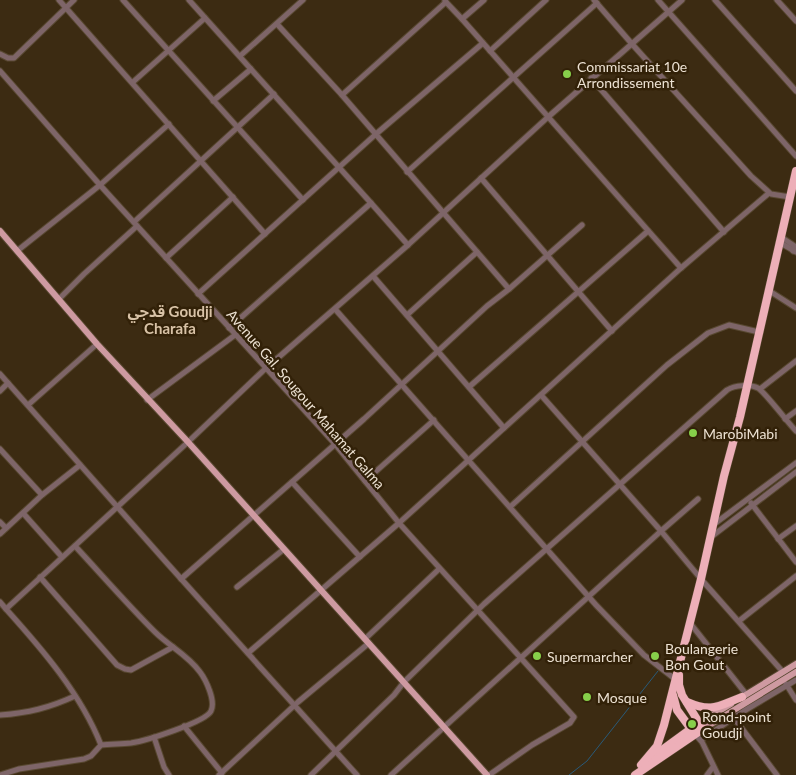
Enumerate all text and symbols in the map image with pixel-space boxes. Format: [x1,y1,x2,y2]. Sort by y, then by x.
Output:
place label: Commissariat 10e Arrondissement [577,58,687,91]
marker: Commissariat 10e Arrondissement [561,68,573,80]
district label: قدجي Goudji Charafa [127,302,213,337]
street label: Avenue Gal. Sougour Mahamat Galma [223,306,389,492]
place label: MarobiMabi [703,425,778,442]
marker: MarobiMabi [687,427,699,439]
place label: Boulangerie Bon Gout [665,640,738,673]
place label: Supermarcher [547,648,633,665]
marker: Supermarcher [531,650,543,662]
marker: Boulangerie Bon Gout [649,650,661,662]
place label: Mosque [597,689,647,706]
marker: Mosque [581,691,593,703]
place label: Rond-point Goudji [702,708,771,741]
marker: Rond-point Goudji [686,718,698,730]

